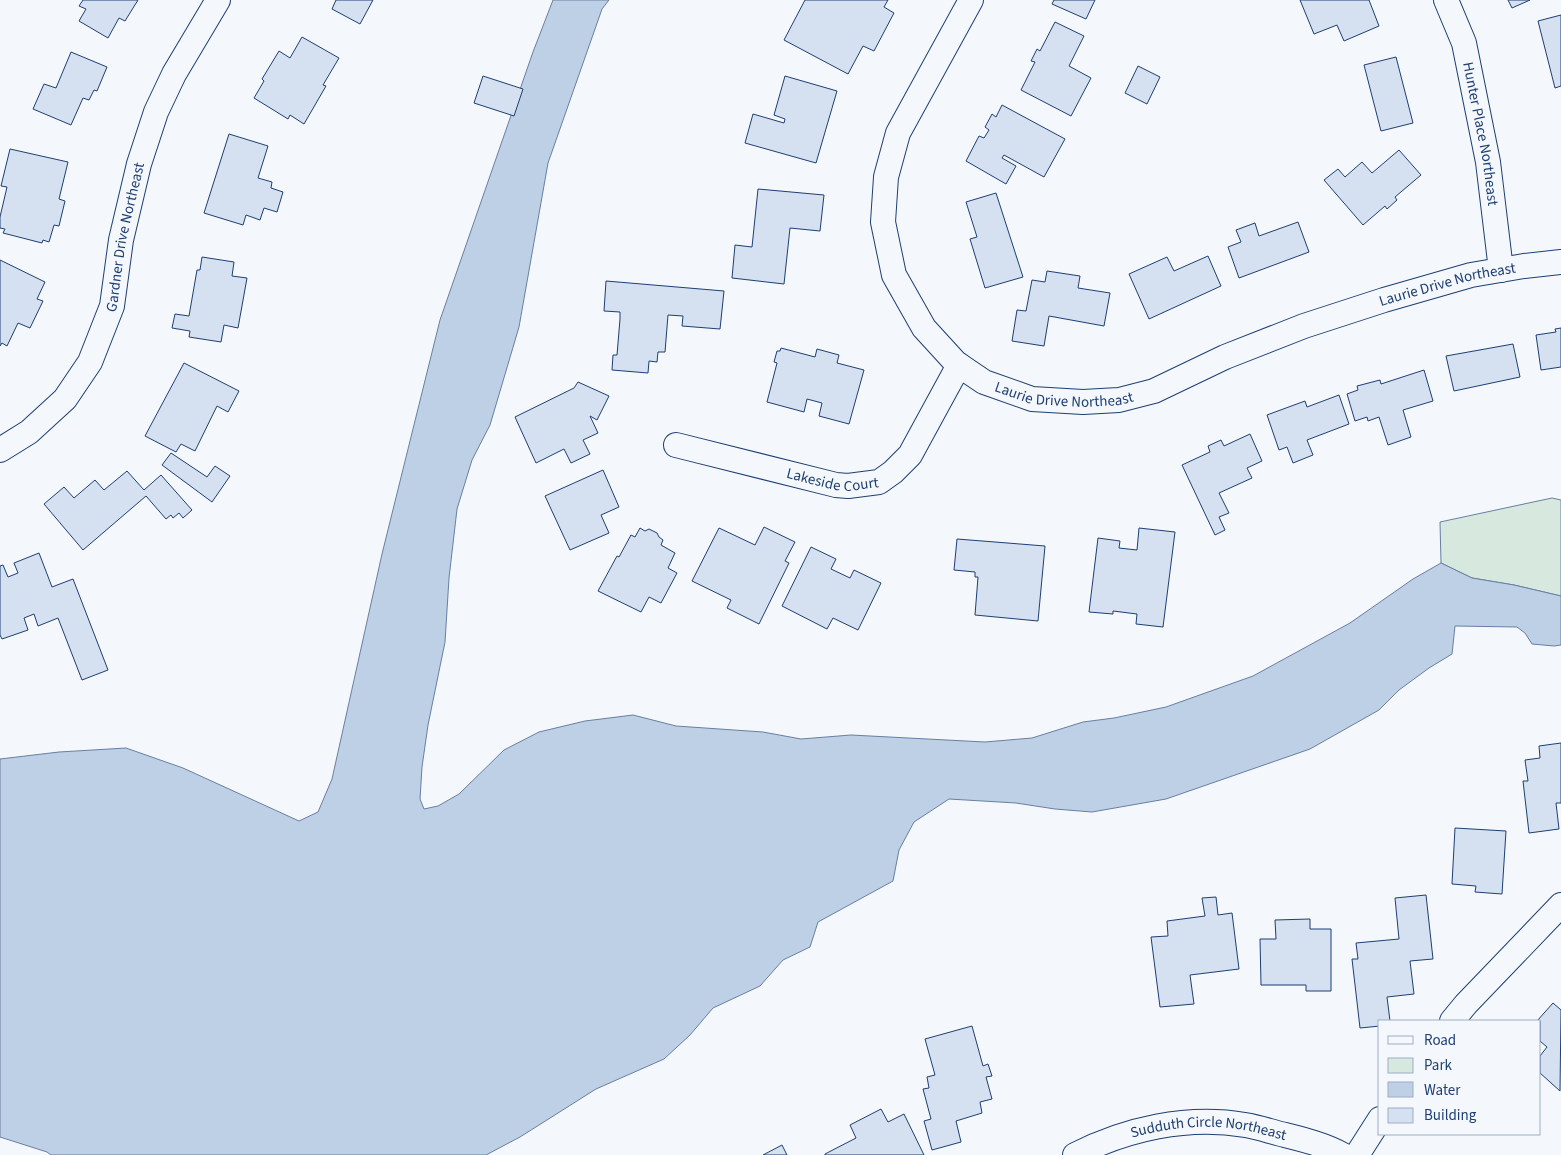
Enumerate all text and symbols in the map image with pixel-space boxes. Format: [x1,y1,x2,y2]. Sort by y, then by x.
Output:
street label: Hunter Place Northeast [1457,60,1503,207]
street label: Gardner Drive Northeast [101,160,150,315]
street label: Laurie Drive Northeast [1376,258,1517,312]
street label: Laurie Drive Northeast [992,377,1136,413]
street label: Lakeside Court [784,463,880,497]
legend [1378,1020,1541,1135]
text: Road [1424,1030,1456,1051]
text: Park [1424,1055,1453,1076]
text: Water [1424,1080,1461,1101]
text: Building [1424,1105,1477,1126]
street label: Sudduth Circle Northeast [1128,1112,1289,1146]

